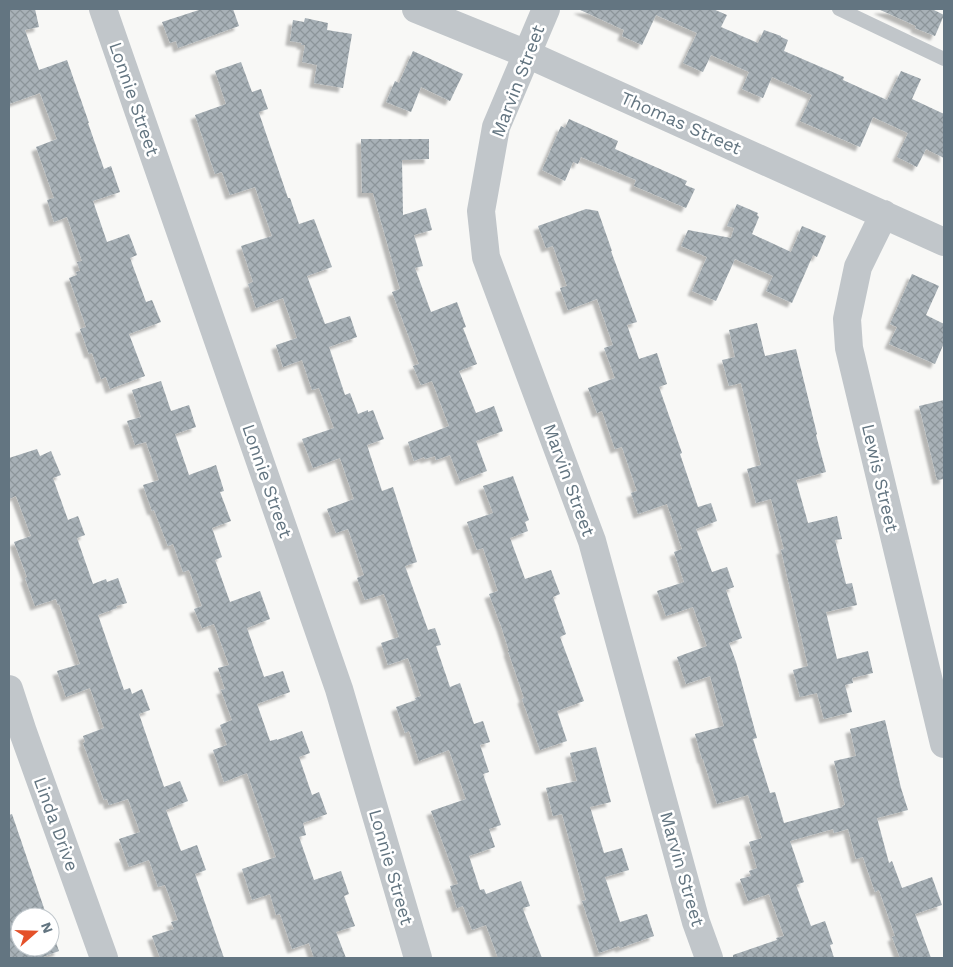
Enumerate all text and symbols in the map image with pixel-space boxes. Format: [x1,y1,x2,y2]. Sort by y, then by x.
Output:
street label: Marvin Street [487,21,549,140]
street label: Lonnie Street [105,39,164,159]
street label: Thomas Street [618,87,745,159]
street label: Lonnie Street [238,421,297,541]
street label: Marvin Street [539,421,600,539]
street label: Lewis Street [858,422,903,534]
street label: Linda Drive [30,774,83,874]
street label: Lonnie Street [365,807,418,927]
street label: Marvin Street [656,809,709,929]
north arrow [10,907,60,957]
text: N [38,920,57,935]

